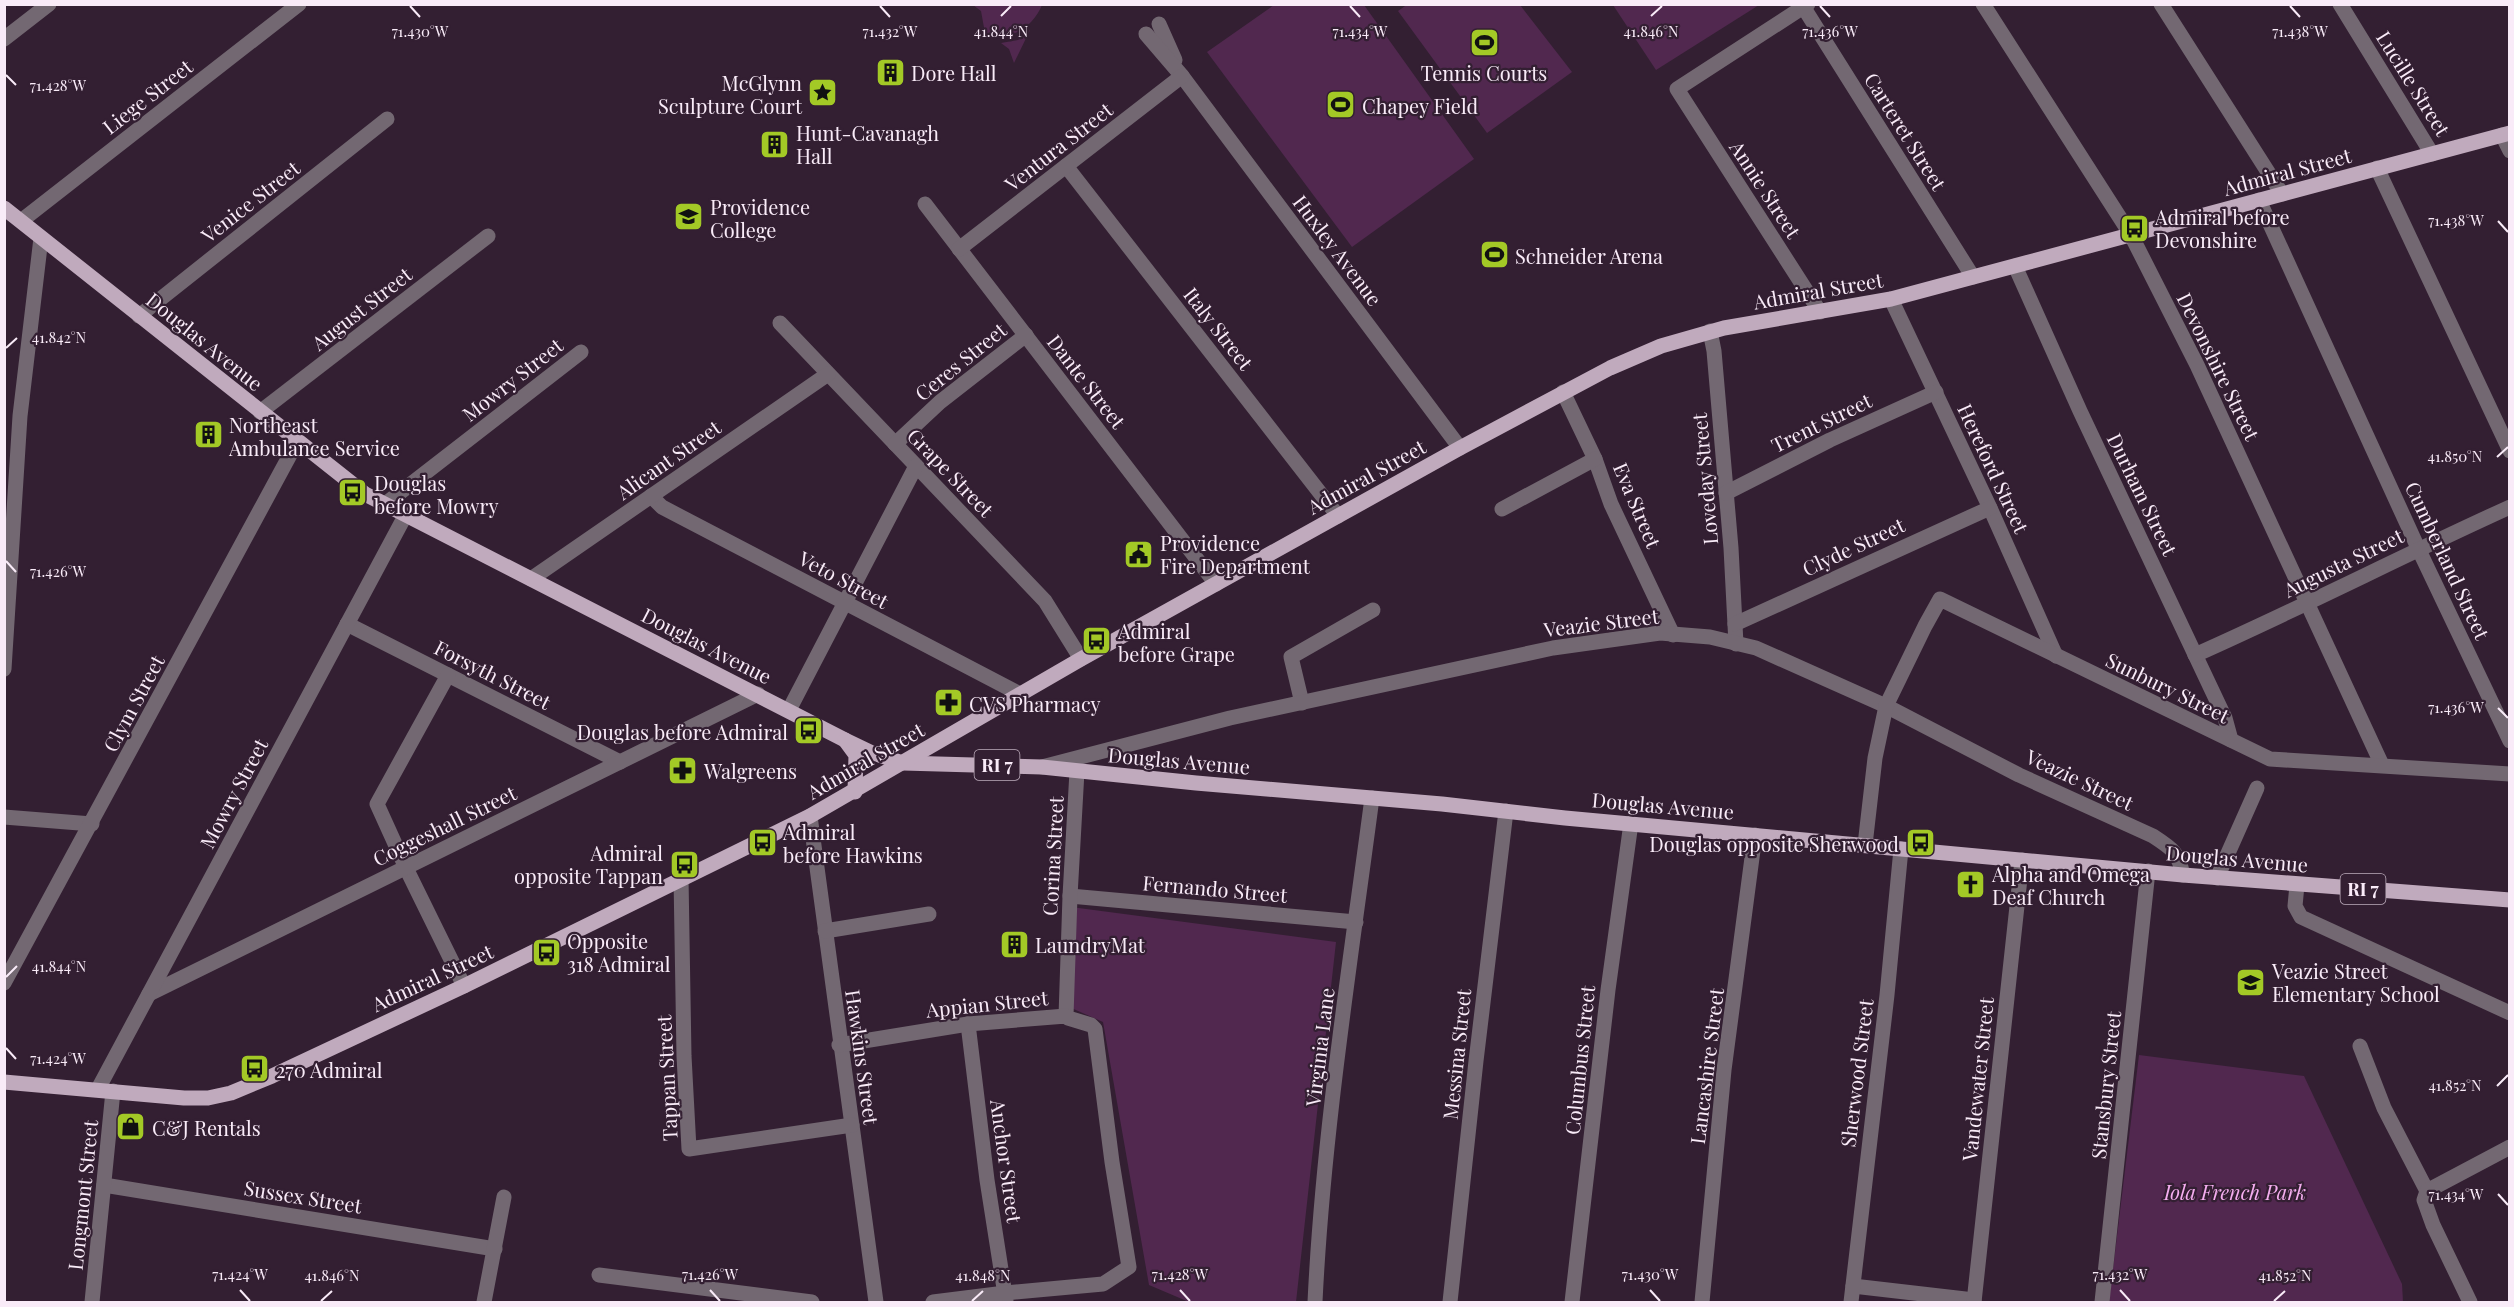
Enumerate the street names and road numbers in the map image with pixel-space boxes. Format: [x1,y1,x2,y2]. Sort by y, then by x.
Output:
street label: Lucille Street [2371,25,2457,141]
street label: Liege Street [97,52,198,140]
street label: Carteret Street [1859,67,1953,196]
street label: Ventura Street [998,95,1118,197]
street label: Annie Street [1724,134,1808,244]
street label: Admiral Street [2219,141,2355,201]
street label: Venice Street [194,154,305,249]
street label: Huxley Avenue [1287,189,1389,311]
street label: August Street [305,260,417,356]
street label: Admiral Street [1750,265,1886,315]
street label: Italy Street [1178,281,1260,376]
street label: Douglas Avenue [141,286,269,396]
street label: Devonshire Street [2172,288,2267,445]
street label: Ceres Street [909,315,1012,406]
street label: Dante Street [1042,329,1133,434]
street label: Mowry Street [456,331,568,427]
street label: Trent Street [1766,386,1876,458]
street label: Hereford Street [1952,399,2036,538]
street label: Loveday Street [1685,411,1723,546]
street label: Alicant Street [610,413,726,505]
street label: Grape Street [902,422,1001,523]
street label: Durham Street [2102,428,2185,560]
street label: Admiral Street [1301,432,1431,520]
street label: Eva Street [1608,458,1668,553]
street label: Cumberland Street [2400,477,2497,644]
street label: Clyde Street [1798,510,1909,581]
street label: Augusta Street [2278,521,2408,603]
street label: Veto Street [793,544,895,614]
street label: Douglas Avenue [637,601,777,689]
street label: Veazie Street [1541,601,1661,643]
street label: Forsyth Street [430,633,557,715]
street label: Sunbury Street [2102,645,2235,729]
street label: Clym Street [96,649,170,756]
street label: Admiral Street [801,715,929,805]
street label: Mowry Street [193,733,274,853]
street label: Douglas Avenue [1107,740,1251,780]
street label: Veazie Street [2021,742,2139,816]
road number: RI 7 [974,750,1020,780]
street label: Coggeshall Street [368,778,521,871]
street label: Douglas Avenue [1591,785,1735,825]
street label: Corina Street [1035,795,1069,917]
street label: Douglas Avenue [2165,838,2309,878]
street label: Fernando Street [1142,868,1289,908]
road number: RI 7 [2340,874,2386,904]
street label: Admiral Street [366,937,498,1017]
street label: Appian Street [924,983,1050,1023]
street label: Columbus Street [1558,983,1600,1136]
street label: Lancashire Street [1683,985,1729,1146]
street label: Virginia Lane [1298,986,1340,1109]
street label: Messina Street [1436,986,1476,1121]
street label: Hawkins Street [840,988,886,1127]
street label: Vandewater Street [1955,995,1999,1163]
street label: Sherwood Street [1834,996,1879,1149]
street label: Stansbury Street [2084,1009,2126,1160]
street label: Tappan Street [649,1014,683,1142]
street label: Anchor Street [985,1097,1029,1225]
street label: Longmont Street [61,1118,103,1272]
street label: Sussex Street [242,1173,365,1219]

